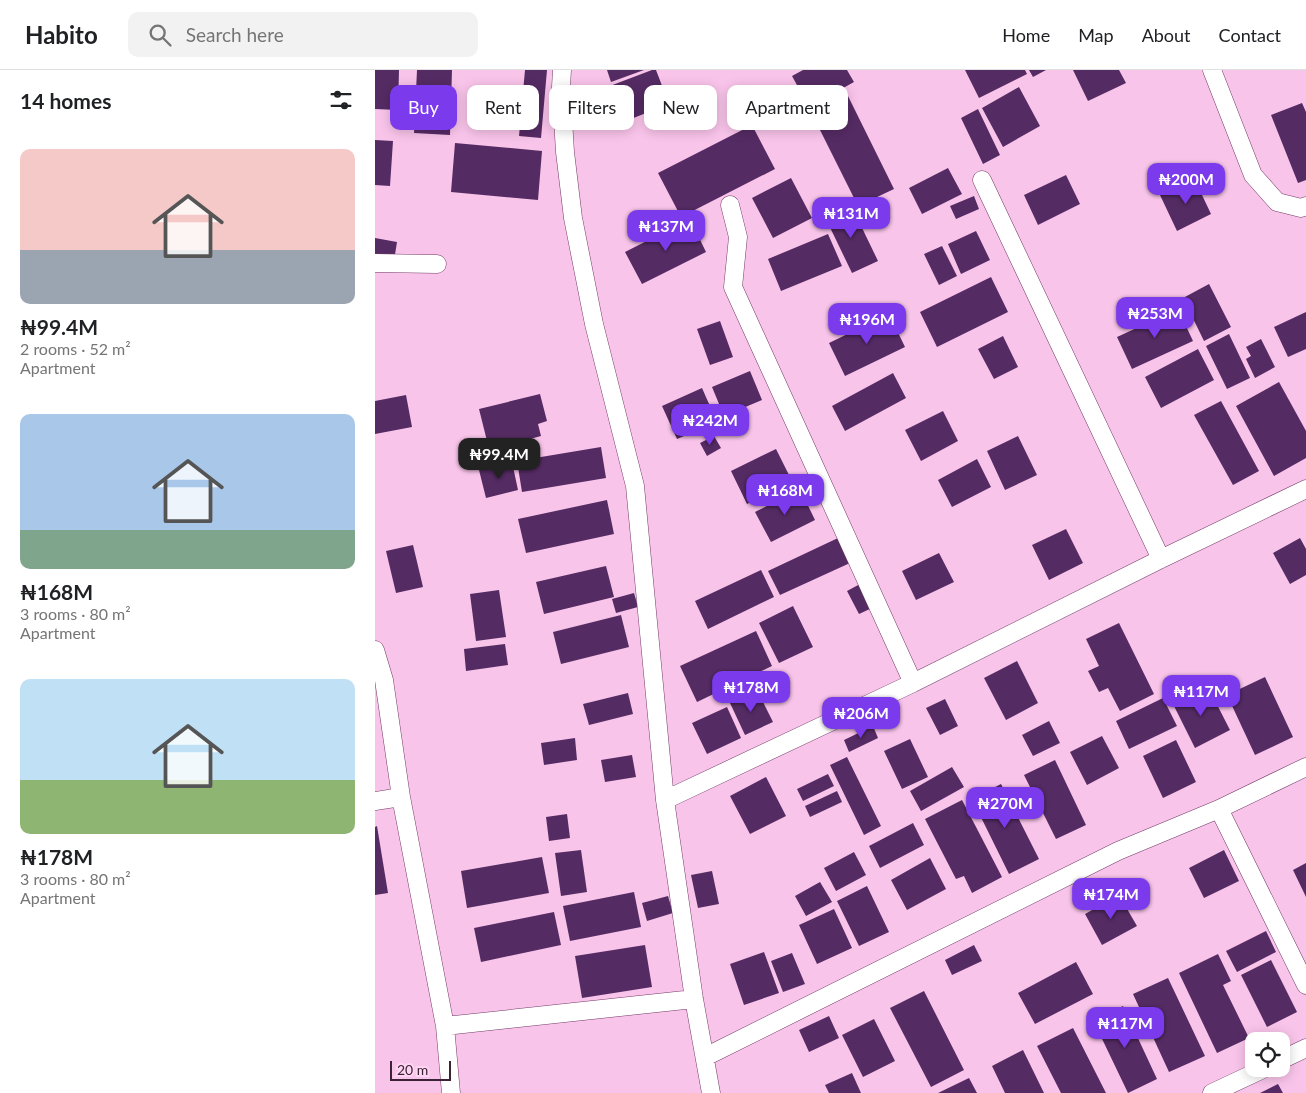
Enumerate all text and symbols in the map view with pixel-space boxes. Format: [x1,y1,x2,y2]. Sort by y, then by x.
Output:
search box [128,12,478,57]
text: Habito [25,20,98,49]
icon: search [146,21,174,49]
text: Search here [186,23,284,46]
text: Home [1002,24,1050,46]
text: Map [1078,24,1114,46]
text: About [1142,24,1191,46]
text: Contact [1219,24,1281,46]
chip: Buy [390,85,457,130]
chip: Rent [467,85,539,130]
chip: Filters [549,85,634,130]
chip: New [644,85,717,130]
chip: Apartment [727,85,848,130]
icon: filters [327,86,355,114]
text: 14 homes [20,88,111,113]
pin: ₦200M [1151,162,1221,205]
text: ₦200M [1158,169,1214,188]
icon: home [143,181,233,271]
pin: ₦131M [816,196,886,239]
text: ₦131M [823,203,879,222]
pin: ₦137M [631,210,701,252]
text: ₦137M [638,216,694,235]
pin: ₦253M [1120,296,1190,339]
pin: ₦196M [832,302,902,345]
text: ₦253M [1127,303,1183,322]
text: ₦196M [839,309,895,328]
text: ₦99.4M [20,314,98,339]
text: 2 rooms · 52 m² [20,339,131,358]
text: Apartment [20,358,95,377]
pin: ₦242M [675,404,745,446]
text: ₦242M [682,410,738,429]
pin: ₦99.4M [458,438,540,480]
text: ₦99.4M [469,444,529,463]
icon: home [143,446,233,536]
pin: ₦168M [750,474,820,516]
text: ₦168M [757,480,813,499]
text: ₦168M [20,579,93,604]
text: 3 rooms · 80 m² [20,604,131,623]
text: Apartment [20,623,95,642]
pin: ₦178M [716,670,786,713]
pin: ₦117M [1166,674,1236,717]
text: ₦178M [723,677,779,696]
text: ₦117M [1173,681,1229,700]
pin: ₦206M [826,696,896,739]
text: ₦206M [833,703,889,722]
icon: home [143,711,233,801]
pin: ₦270M [970,786,1040,829]
text: ₦270M [977,793,1033,812]
text: ₦178M [20,844,93,869]
text: 3 rooms · 80 m² [20,869,131,888]
pin: ₦174M [1076,878,1146,920]
text: ₦174M [1083,884,1139,903]
text: Apartment [20,888,95,907]
pin: ₦117M [1090,1006,1160,1049]
text: ₦117M [1097,1013,1153,1032]
map controls [1245,1032,1290,1077]
button: locate [1245,1032,1290,1077]
scale bar [390,1058,451,1081]
text: 20 m [397,1061,428,1078]

